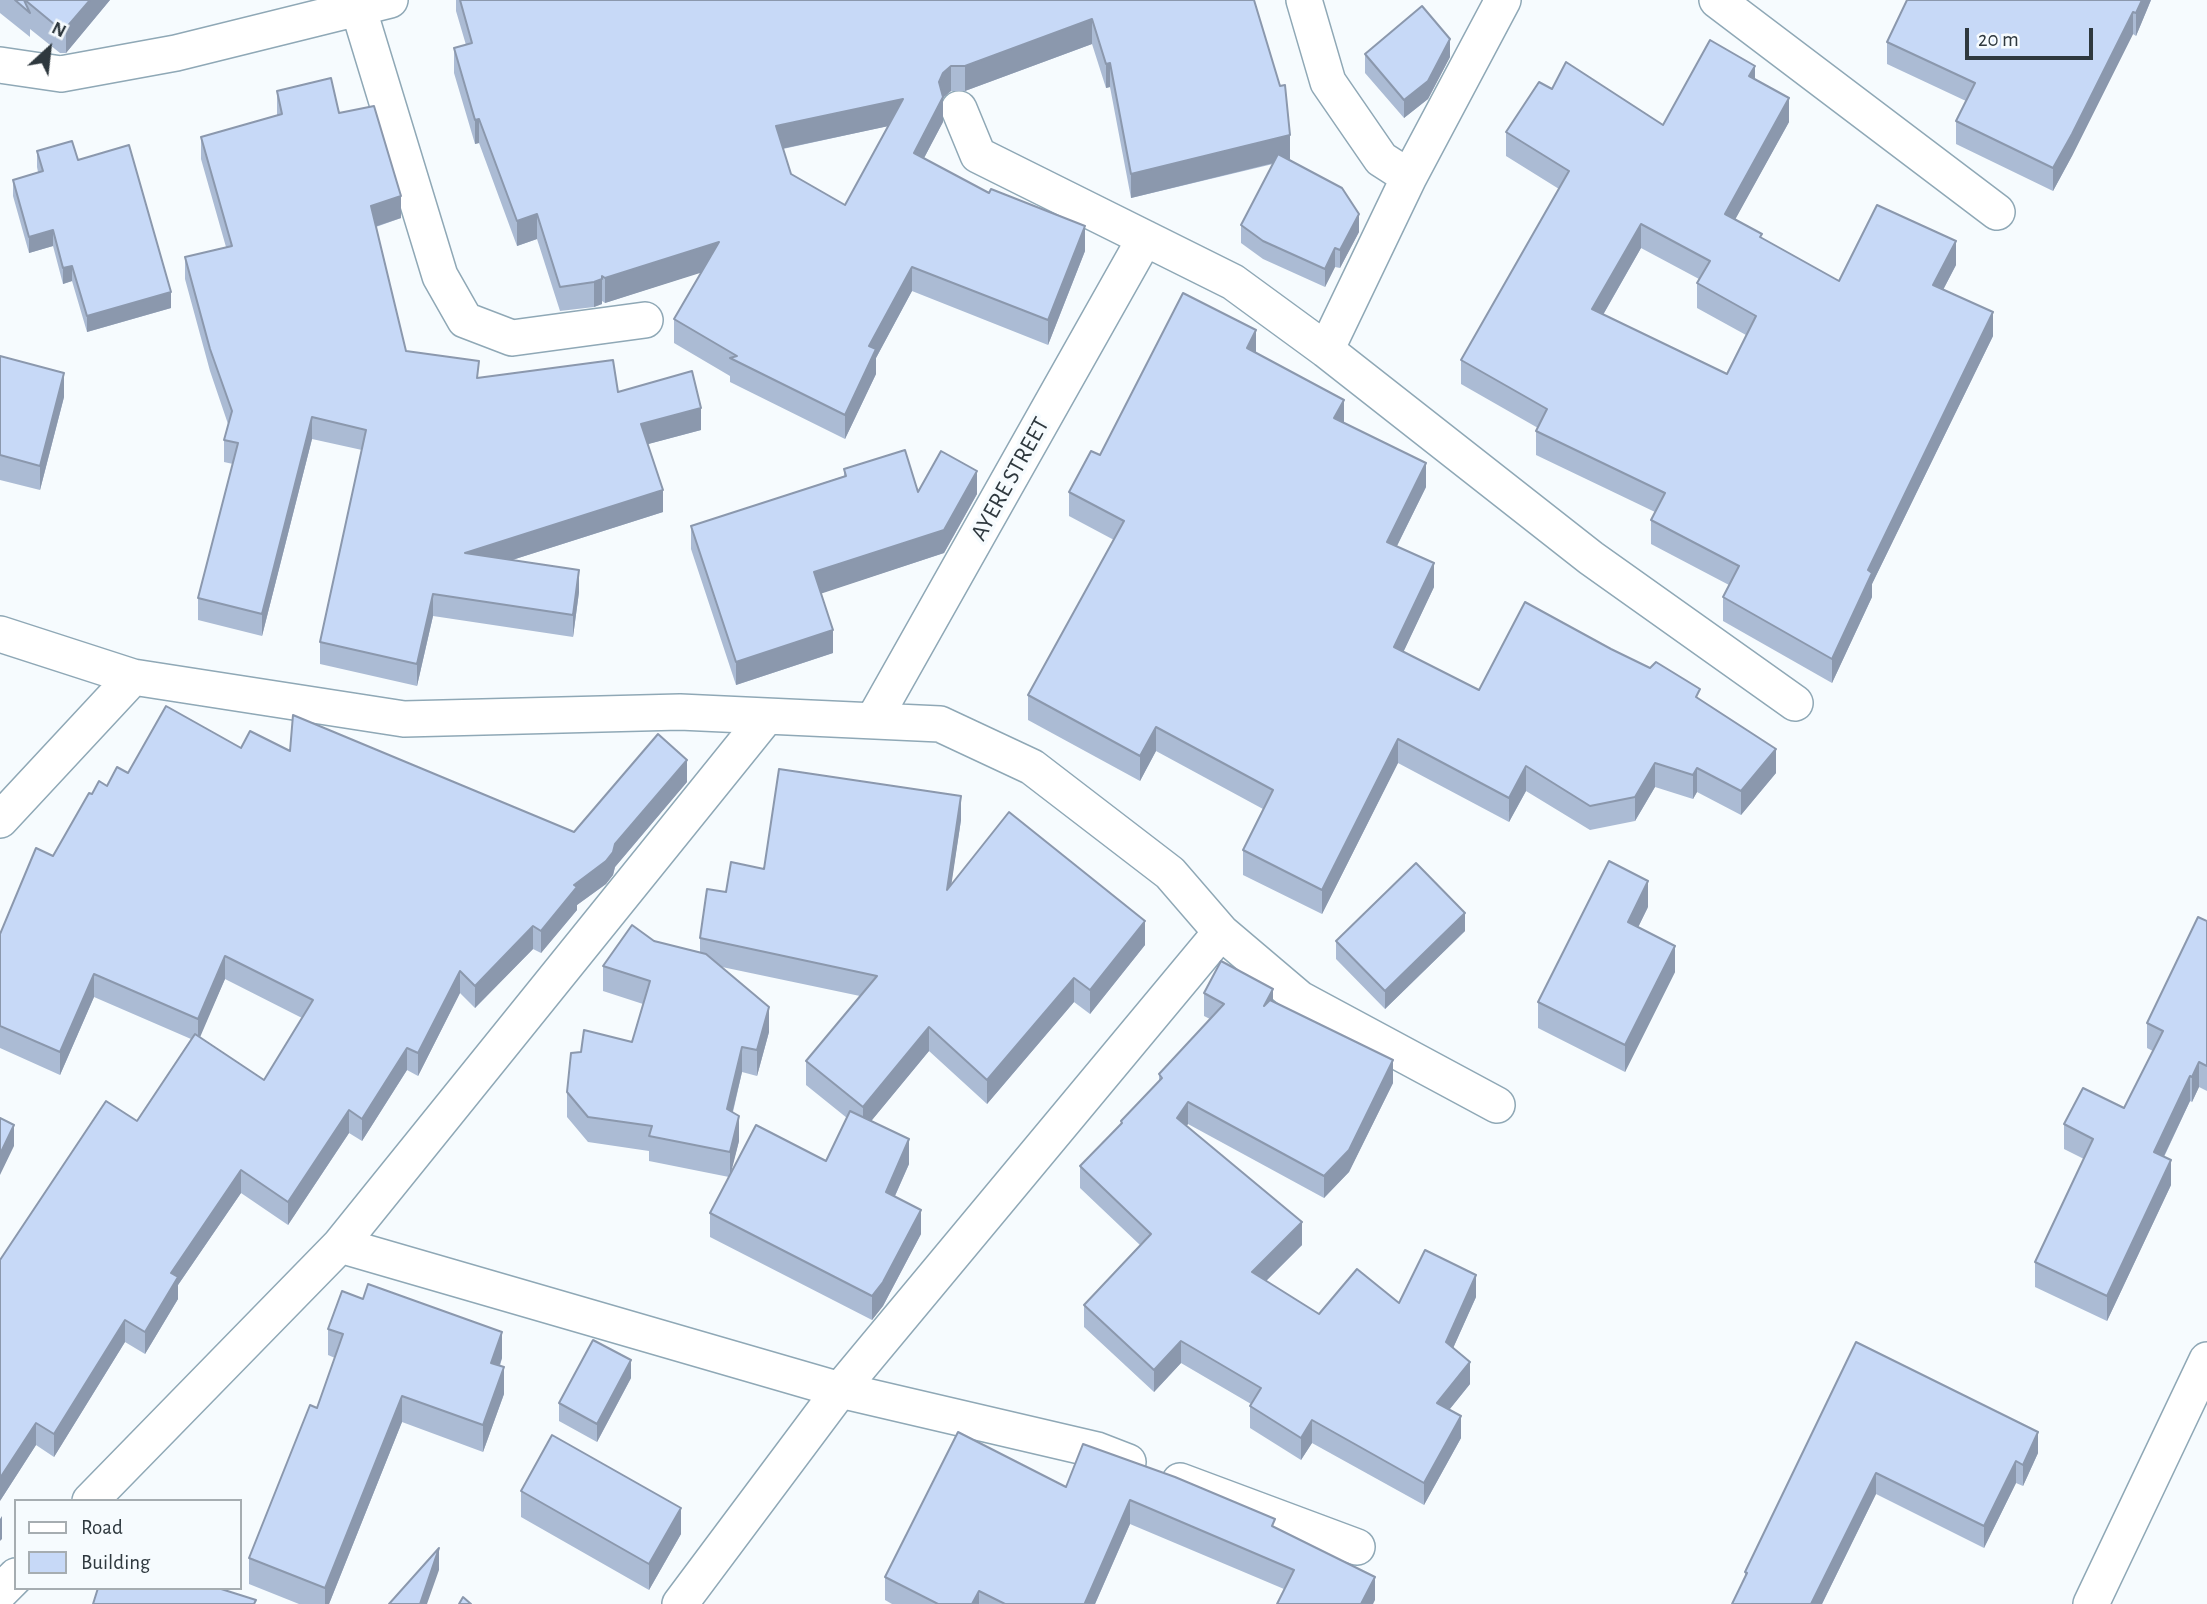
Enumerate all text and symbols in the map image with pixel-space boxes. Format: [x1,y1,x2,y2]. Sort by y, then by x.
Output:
north arrow [14,14,84,84]
scale bar [1969,14,2097,58]
text: N [49,18,69,41]
text: 20 m [1978,29,2019,50]
street label: AYERE STREET [964,412,1056,546]
legend [14,1499,242,1590]
text: Road [81,1517,123,1538]
text: Building [81,1552,150,1573]

